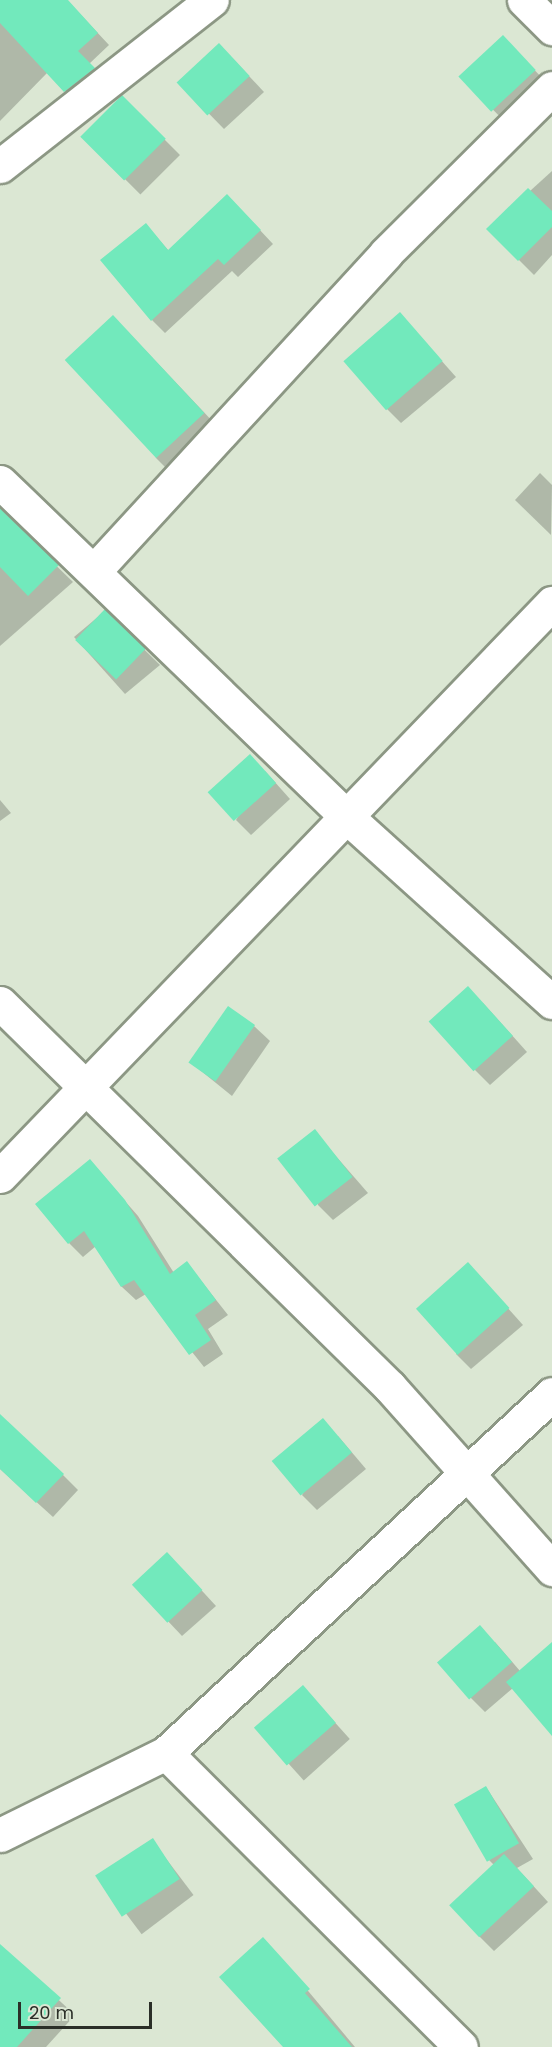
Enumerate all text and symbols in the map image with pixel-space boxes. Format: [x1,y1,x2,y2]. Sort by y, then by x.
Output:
scale bar [21,1990,154,2028]
text: 20 m [29,2000,74,2025]

